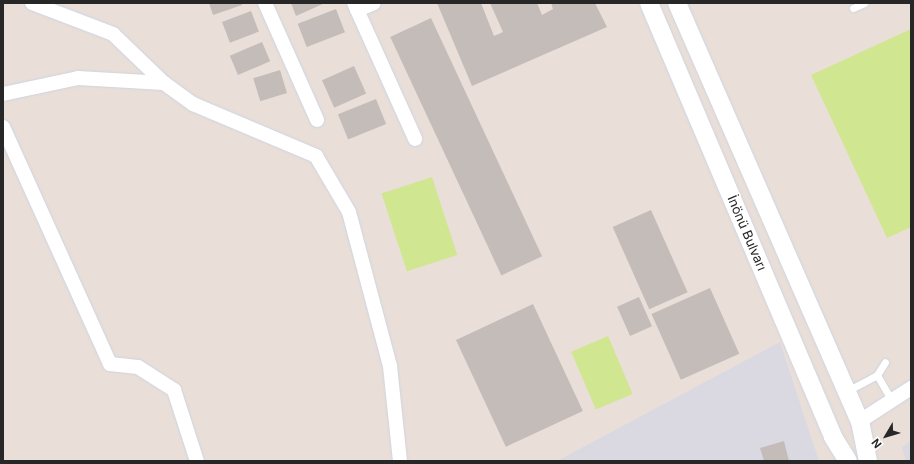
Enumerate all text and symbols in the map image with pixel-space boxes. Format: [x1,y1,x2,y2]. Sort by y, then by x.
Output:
street label: İnönü Bulvarı [724,193,770,273]
north arrow [866,416,906,456]
text: N [868,436,885,451]

